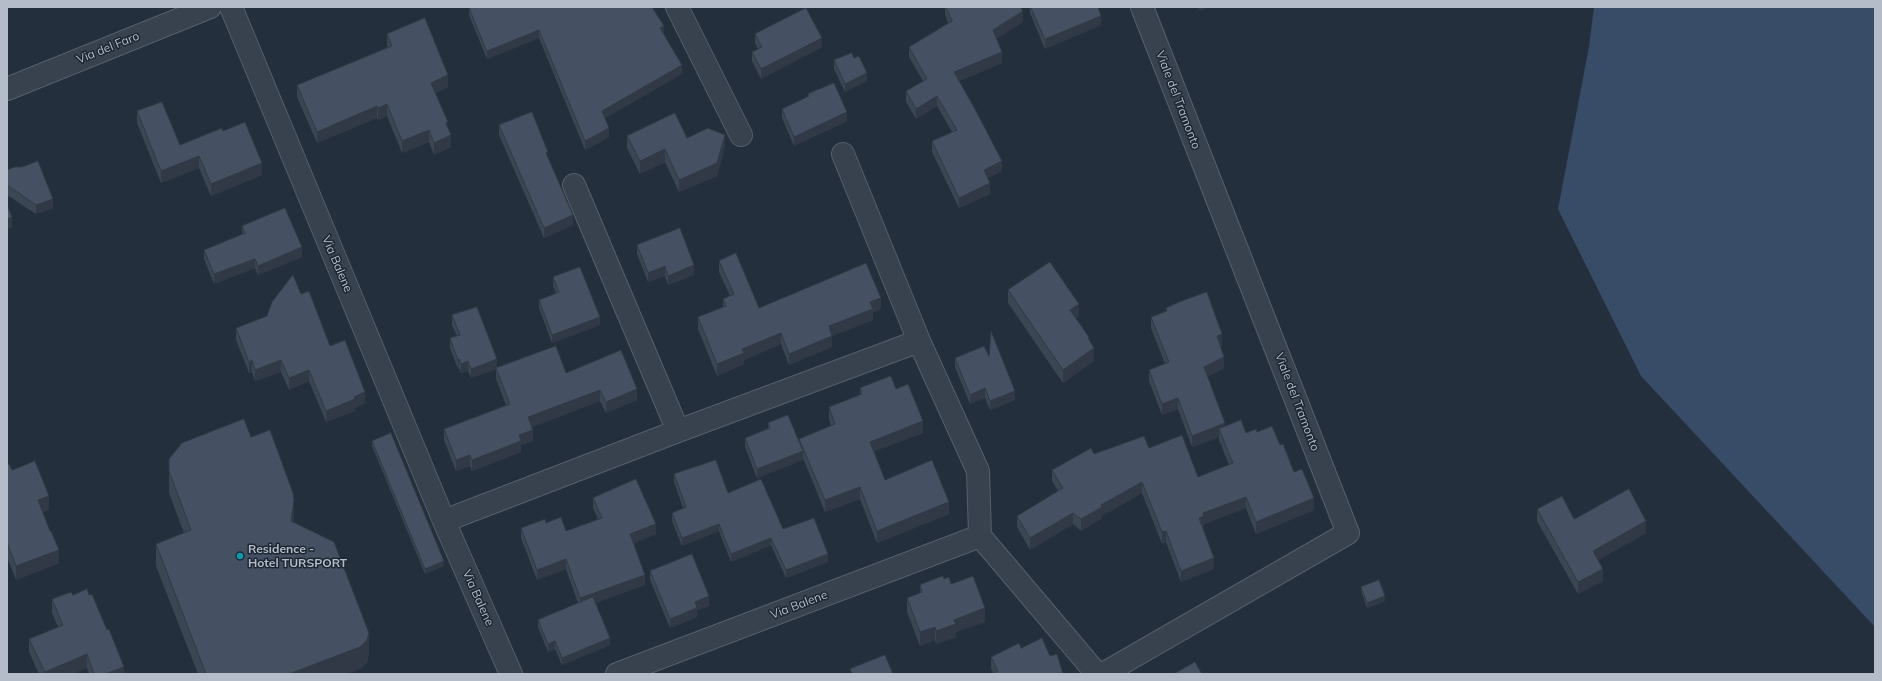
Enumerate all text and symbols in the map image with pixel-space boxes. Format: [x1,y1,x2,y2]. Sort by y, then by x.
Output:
street label: Via del Faro [75,29,141,67]
street label: Viale del Tramonto [1153,49,1203,151]
street label: Via Balene [319,234,355,294]
street label: Viale del Tramonto [1272,351,1322,453]
place label: Residence - Hotel TURSPORT [248,542,347,570]
marker: Residence - Hotel TURSPORT [235,551,245,561]
street label: Via Balene [459,568,497,628]
street label: Via Balene [768,588,830,622]

